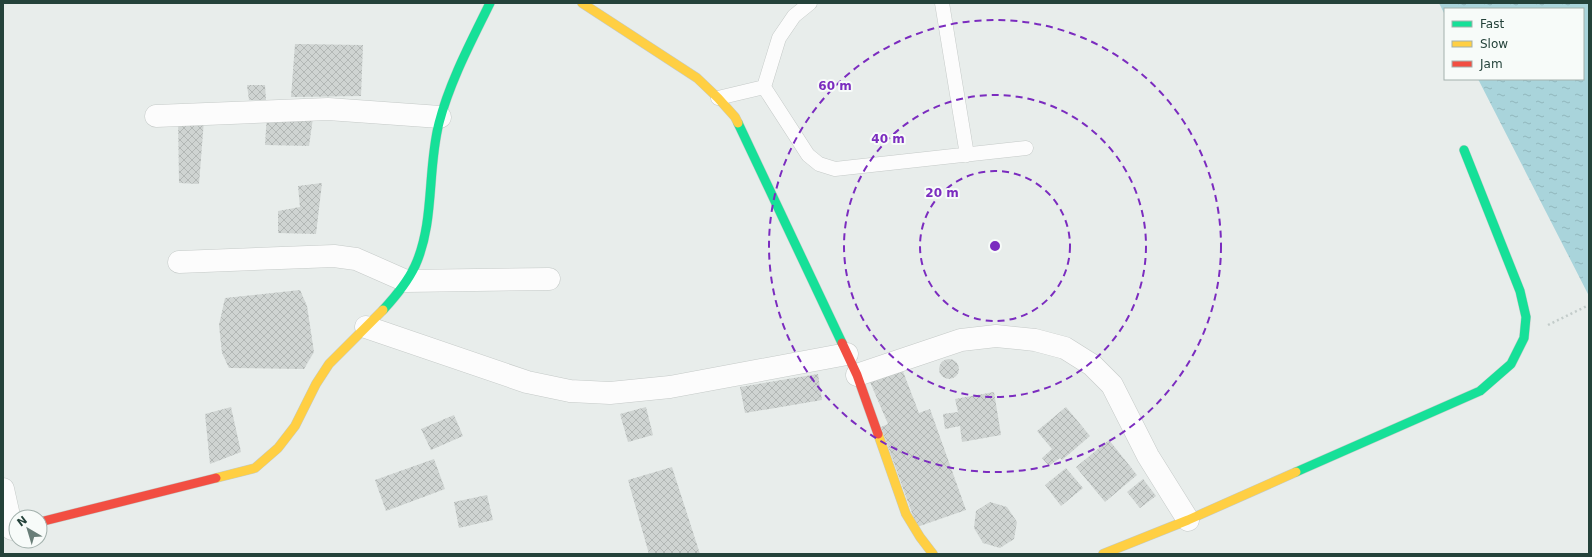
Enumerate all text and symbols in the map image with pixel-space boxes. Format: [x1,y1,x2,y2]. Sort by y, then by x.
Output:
legend [1444,8,1584,80]
text: Fast [1480,17,1504,31]
text: Slow [1480,37,1508,51]
text: Jam [1479,57,1503,71]
text: 60 m [818,79,852,93]
text: 40 m [871,132,905,146]
text: 20 m [925,186,959,200]
centre of rings [988,239,1002,253]
north arrow [8,509,48,549]
text: N [15,514,30,529]

